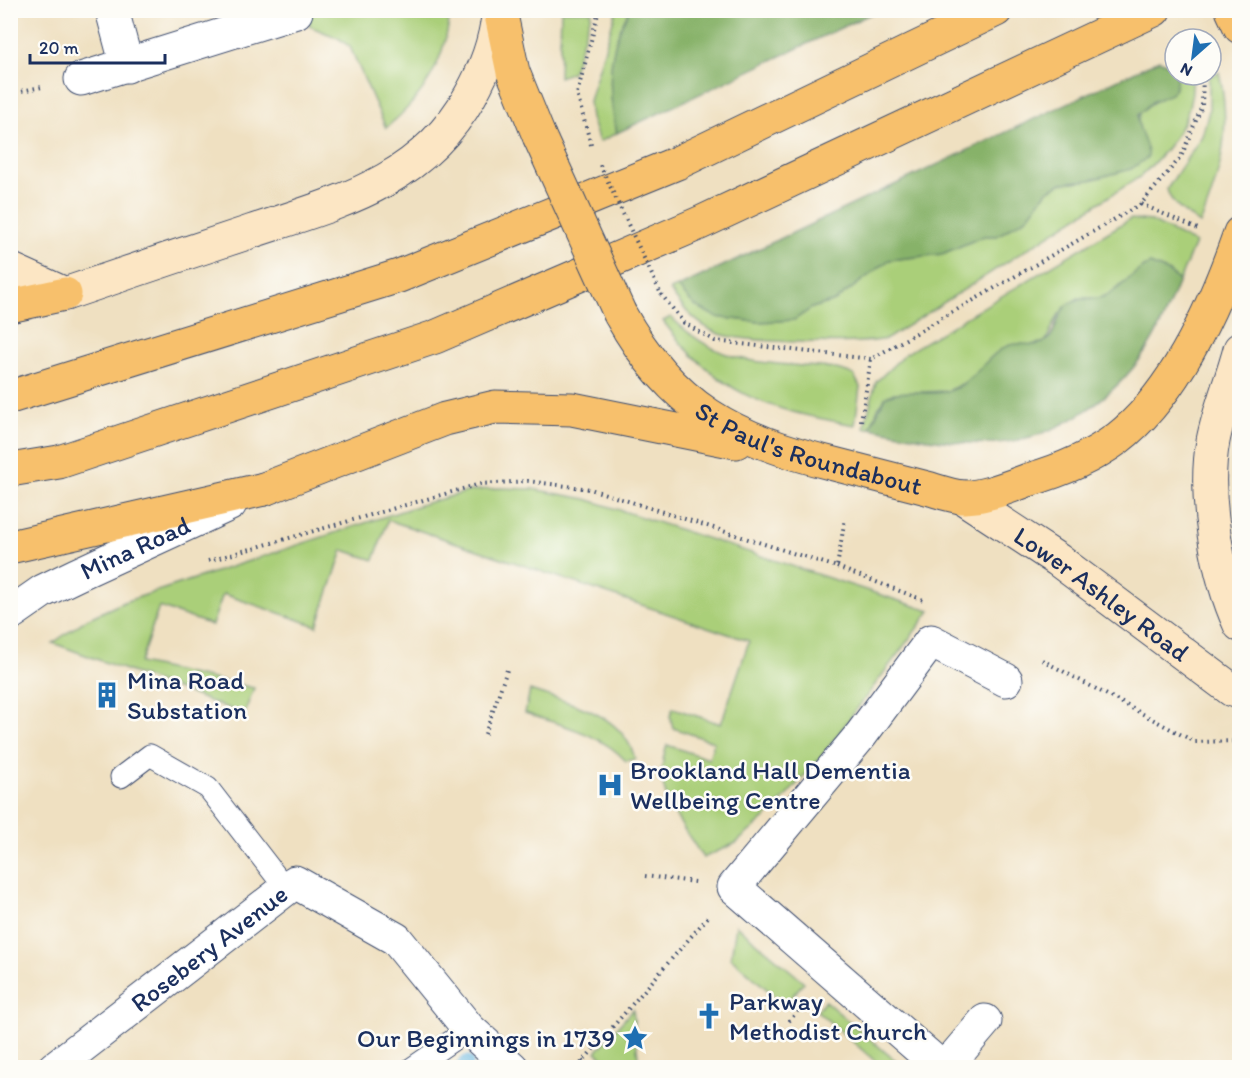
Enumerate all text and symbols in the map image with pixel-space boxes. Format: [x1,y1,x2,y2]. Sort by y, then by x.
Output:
scale bar [30,27,165,65]
north arrow [1163,27,1223,87]
text: 20 m [39,37,79,59]
text: N [1177,59,1195,81]
street label: St Paul's Roundabout [689,394,926,502]
street label: Mina Road [75,509,195,587]
street label: Lower Ashley Road [1008,519,1196,669]
place label: Mina Road Substation [127,664,247,726]
building icon: Mina Road Substation [92,680,122,710]
place label: Brookland Hall Dementia Wellbeing Centre [630,754,911,816]
hospital icon: Brookland Hall Dementia Wellbeing Centre [595,770,625,800]
street label: Rosebery Avenue [124,878,294,1019]
place label: Parkway Methodist Church [729,985,927,1047]
church icon: Parkway Methodist Church [694,1001,724,1031]
place label: Our Beginnings in 1739 [357,1022,615,1054]
place icon: Our Beginnings in 1739 [620,1023,650,1053]

